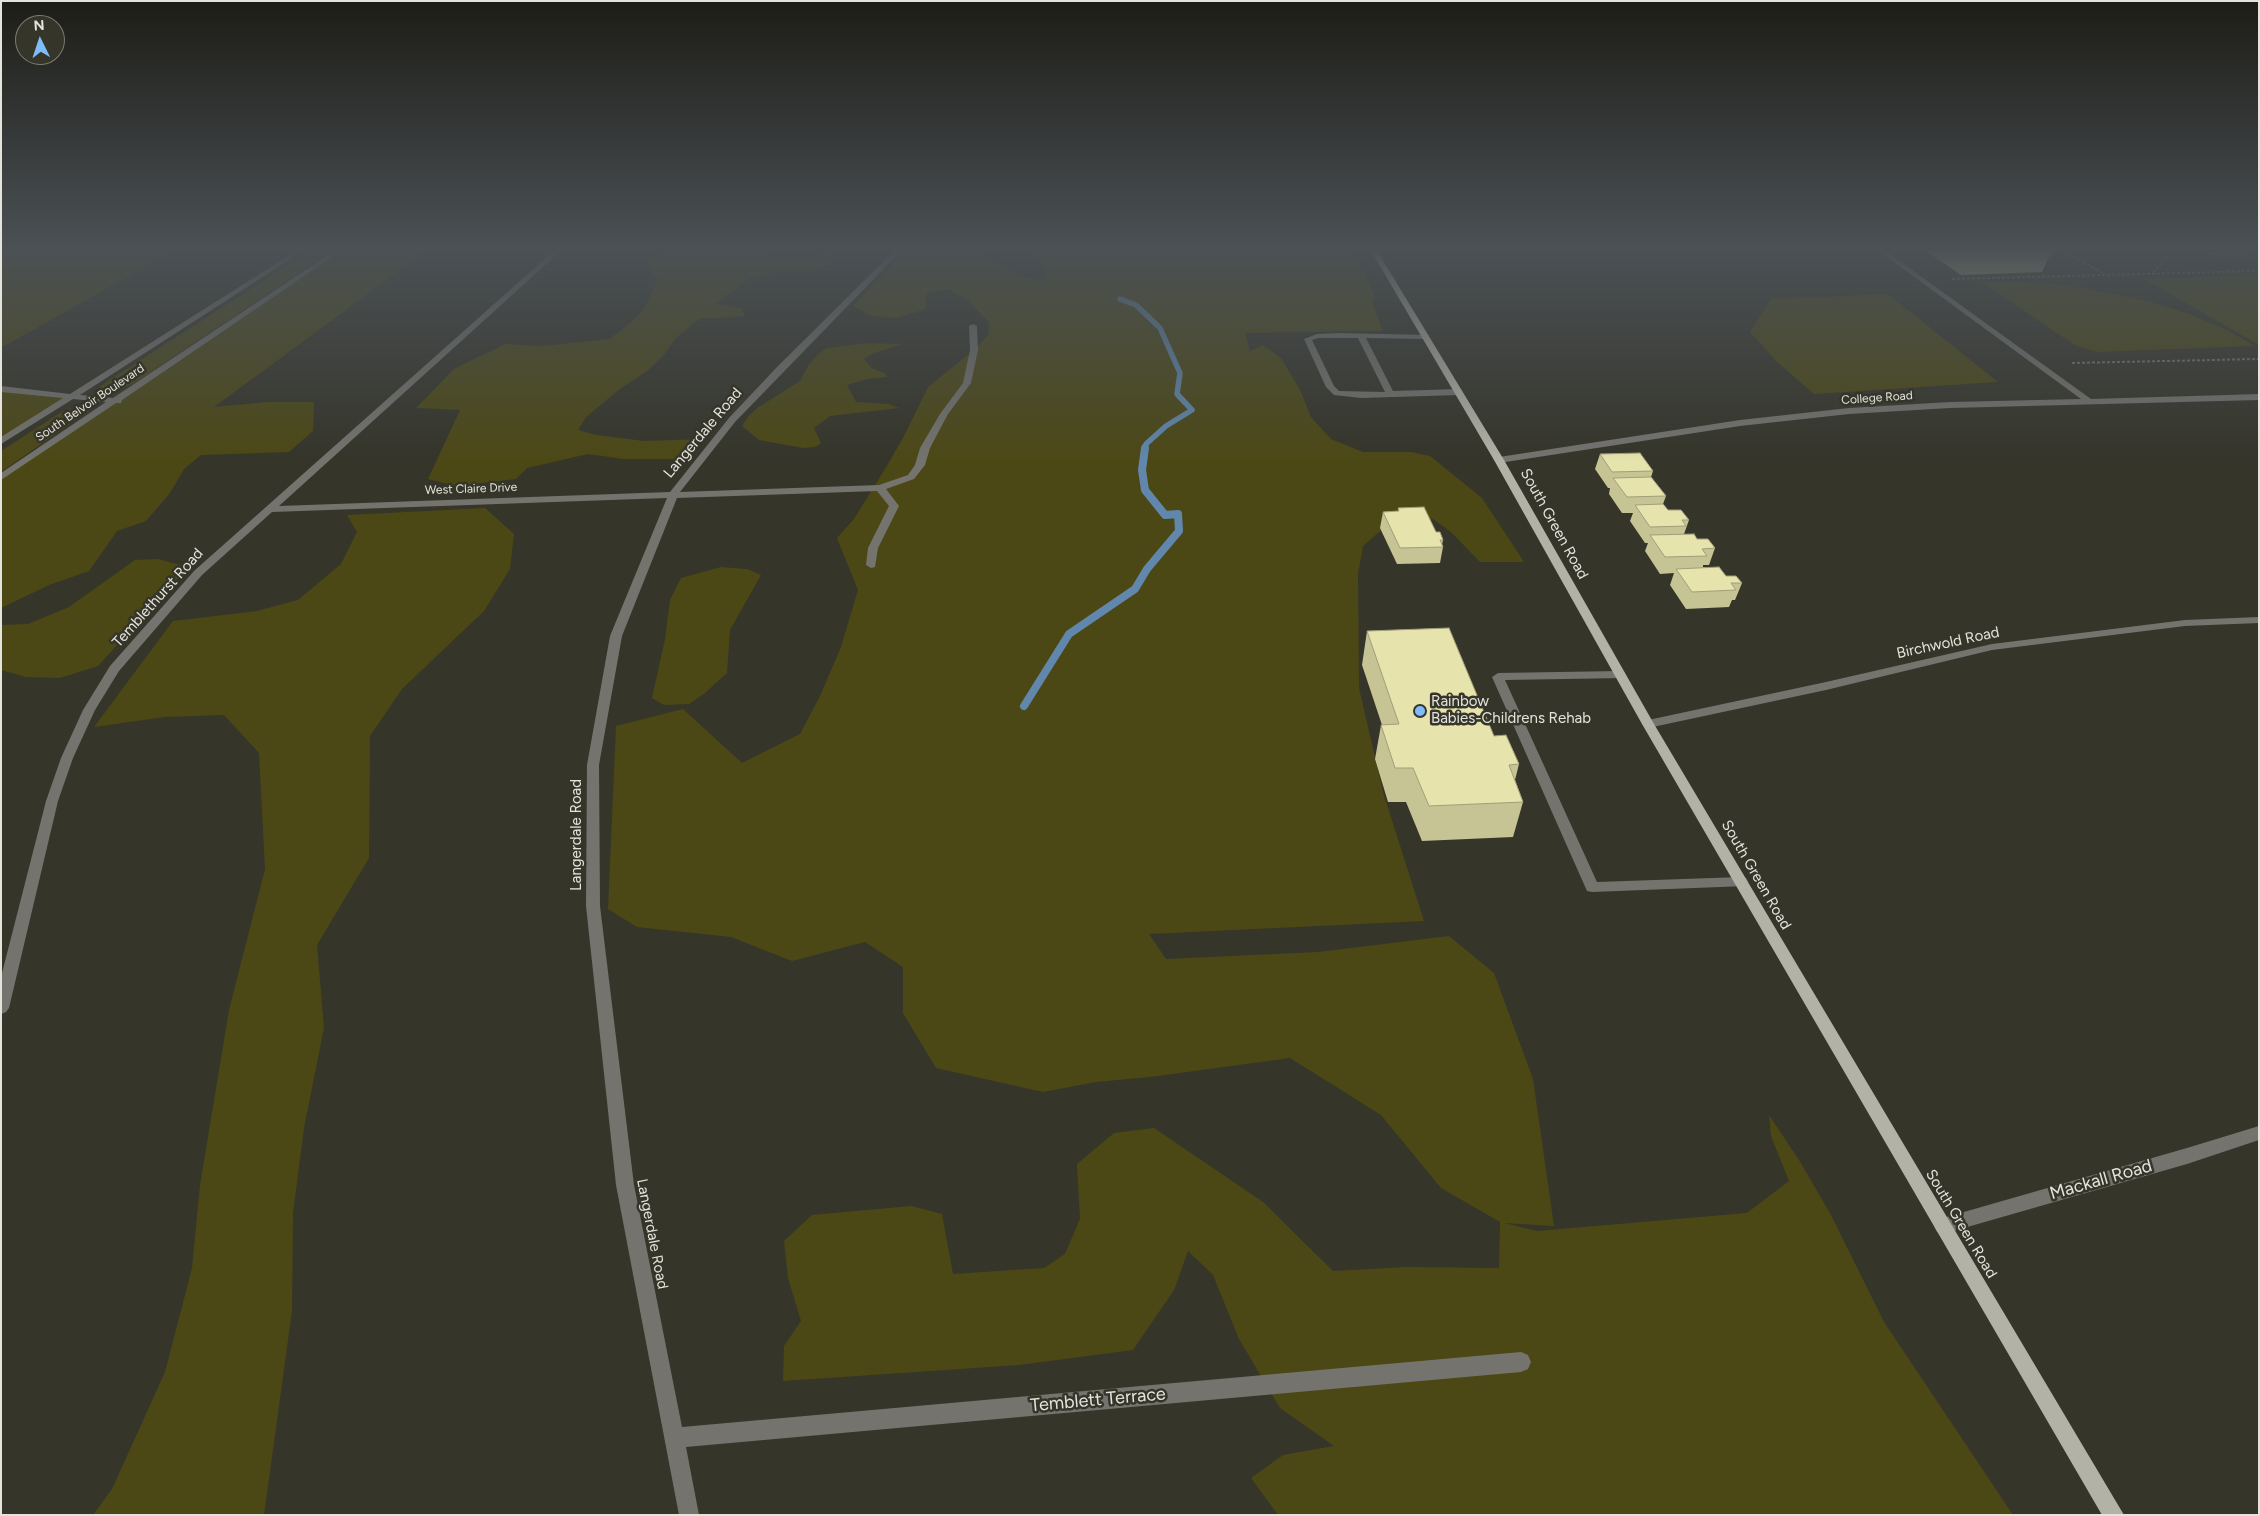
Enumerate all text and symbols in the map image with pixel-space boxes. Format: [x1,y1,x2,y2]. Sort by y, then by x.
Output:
north arrow [15,15,65,65]
text: N [33,17,45,34]
street label: South Belvoir Boulevard [33,361,147,445]
street label: Langerdale Road [660,384,746,482]
street label: College Road [1841,388,1913,408]
street label: South Green Road [1516,466,1592,582]
street label: West Claire Drive [425,480,517,498]
street label: Temblethurst Road [109,545,207,651]
street label: Birchwold Road [1895,623,2001,663]
place label: Rainbow Babies-Childrens Rehab [1431,693,1591,728]
marker: Rainbow Babies-Childrens Rehab [1413,704,1427,718]
street label: Langerdale Road [568,779,586,891]
street label: South Green Road [1717,817,1795,933]
street label: Mackall Road [2047,1155,2155,1205]
street label: South Green Road [1921,1166,2001,1282]
street label: Langerdale Road [632,1177,672,1291]
street label: Temblett Terrace [1029,1383,1167,1417]

